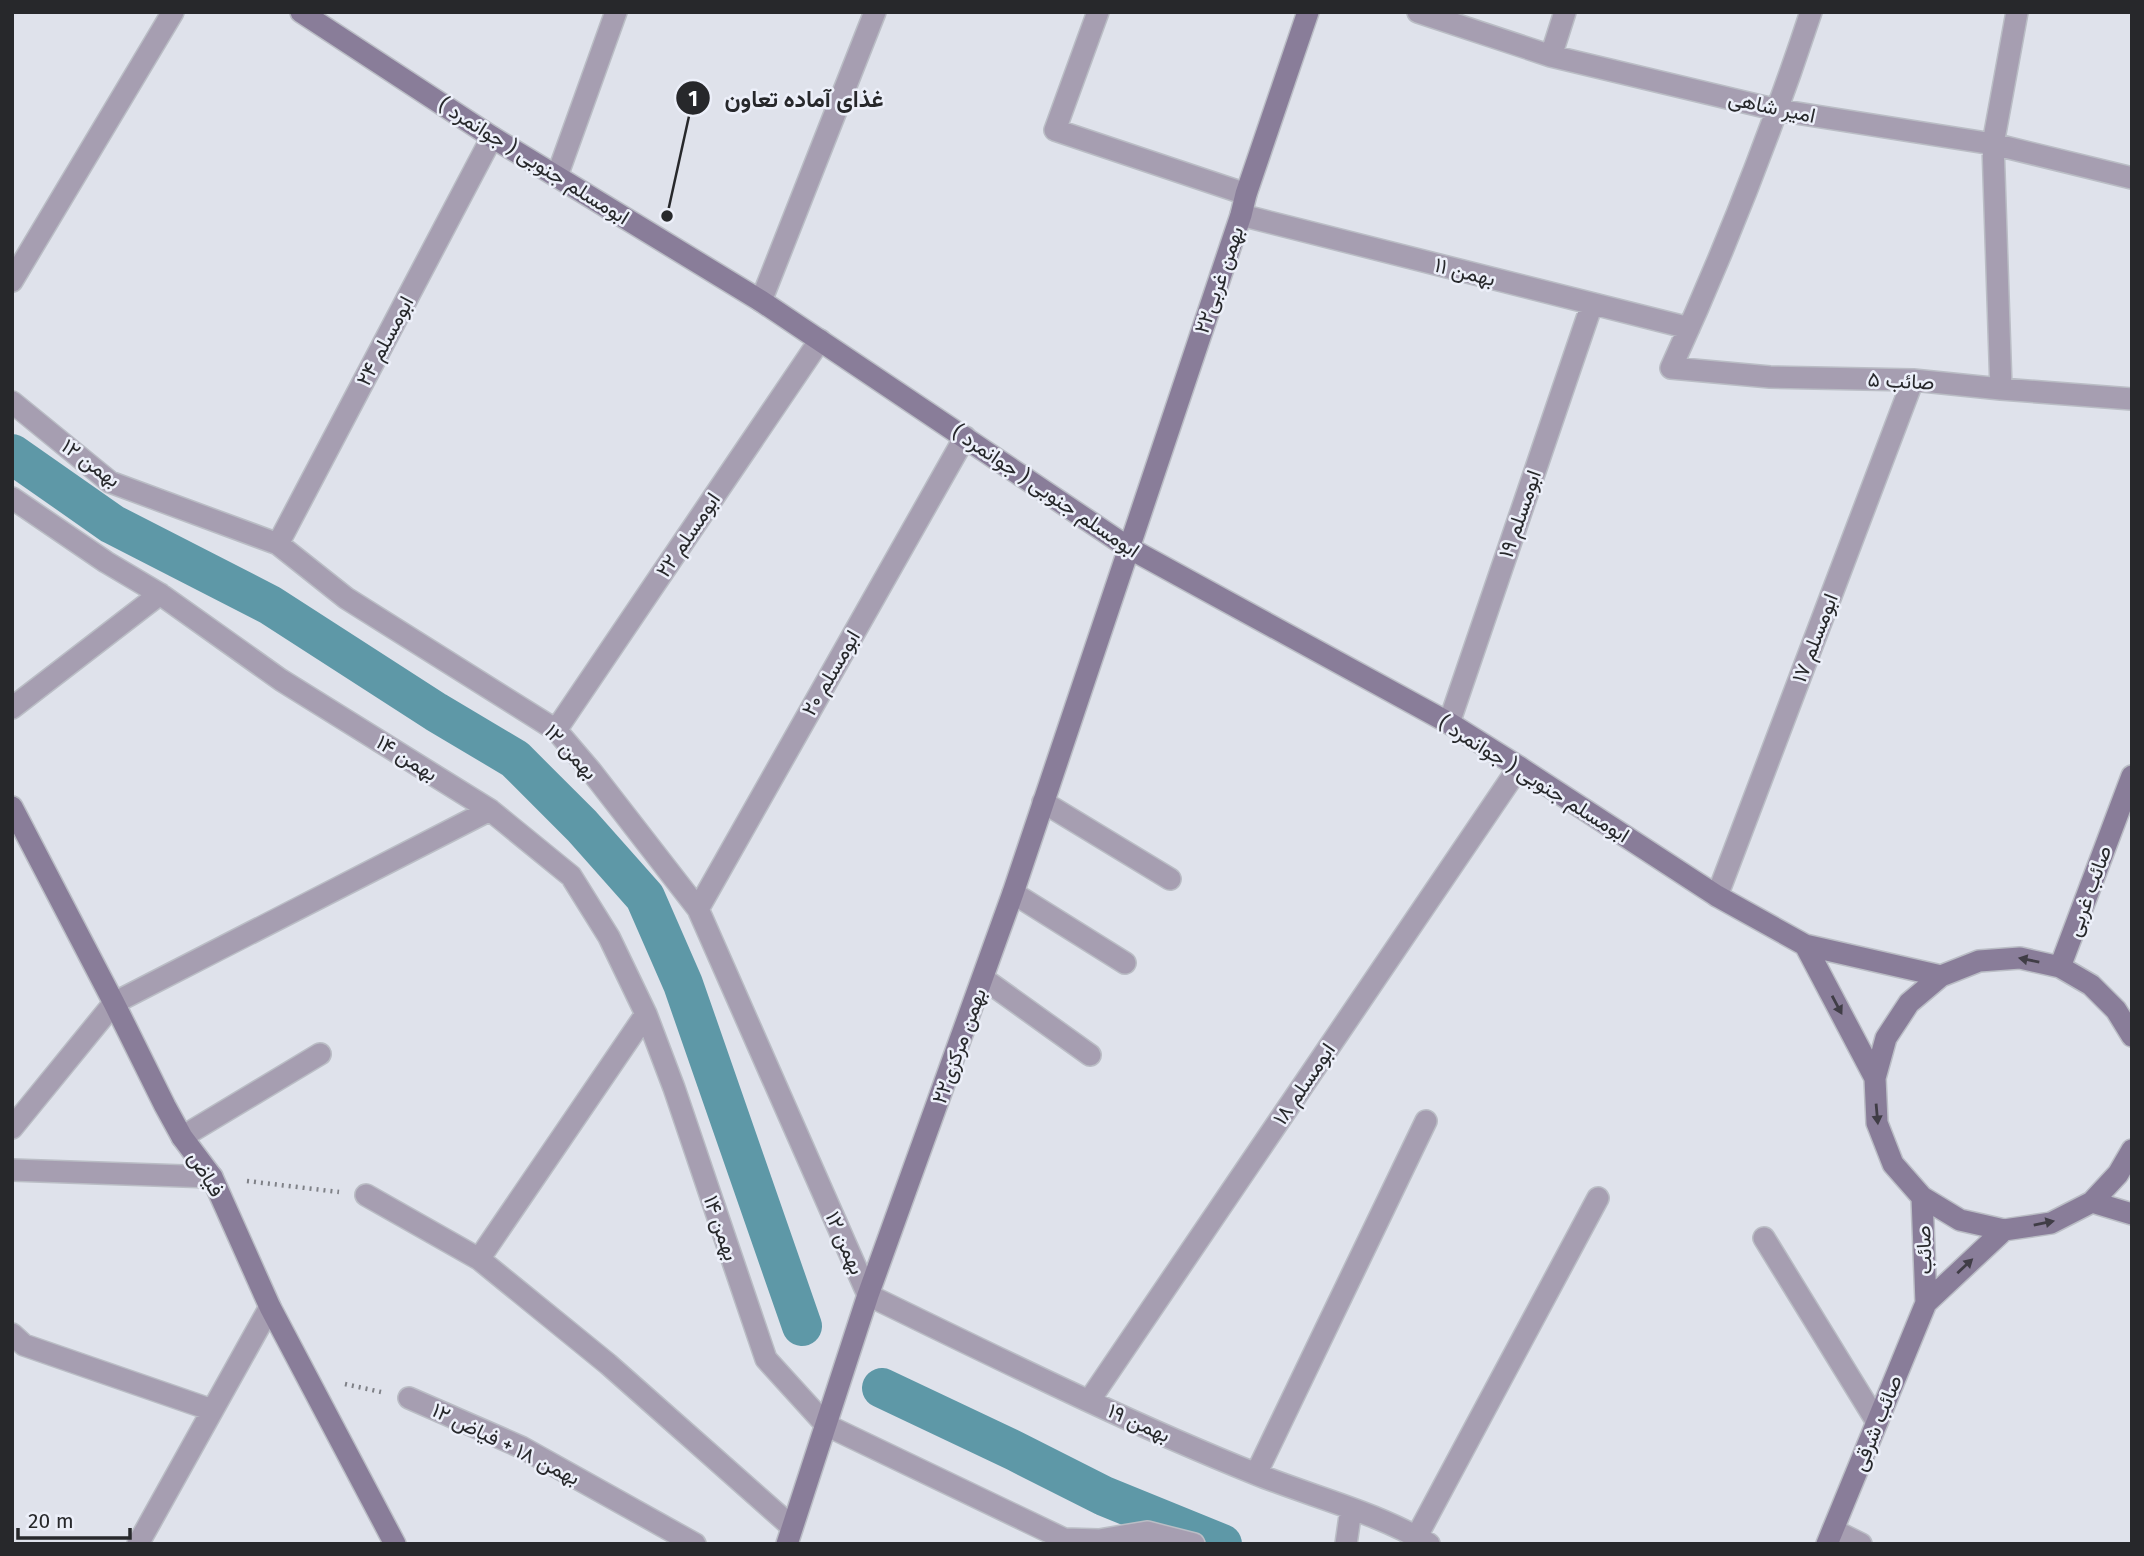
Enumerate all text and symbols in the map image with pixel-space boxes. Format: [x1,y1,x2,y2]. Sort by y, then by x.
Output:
callout: غذای آماده تعاون [676,76,898,120]
text: غذای آماده تعاون [724,85,884,114]
street label: امیر شاهی [1726,85,1818,129]
text: 1 [688,86,698,112]
street label: ابومسلم جنوبی ( جوانمرد ) [433,92,634,231]
street label: ۲۲بهمن غربی [1189,223,1249,337]
street label: بهمن ۱۱ [1432,252,1498,292]
street label: ابومسلم ۲۴ [351,292,420,391]
street label: صائب ۵ [1867,366,1935,396]
street label: ابومسلم جنوبی ( جوانمرد ) [947,419,1145,564]
street label: بهمن ۱۲ [56,433,126,493]
street label: ابومسلم ۱۹ [1493,467,1548,562]
street label: ابومسلم ۲۲ [650,488,727,583]
street label: ابومسلم ۱۷ [1786,590,1845,687]
street label: ابومسلم ۲۰ [796,625,867,721]
street label: ابومسلم جنوبی ( جوانمرد ) [1433,710,1634,849]
street label: بهمن ۱۲ [539,719,603,785]
street label: بهمن ۱۴ [372,729,442,787]
street label: صائب غربی [2061,842,2117,940]
one-way arrow [2018,954,2040,965]
street label: ۲۲بهمن مرکزی [926,985,992,1107]
one-way arrow [1831,995,1843,1015]
street label: ابومسلم ۱۸ [1267,1038,1342,1131]
one-way arrow [1872,1103,1883,1125]
street label: فیاض [182,1146,230,1202]
street label: بهمن ۱۴ [698,1192,744,1264]
street label: بهمن ۱۲ [820,1207,870,1279]
one-way arrow [2033,1217,2055,1228]
street label: صائب [1910,1225,1938,1275]
one-way arrow [1956,1258,1974,1274]
street label: صائب شرقی [1846,1371,1908,1475]
street label: بهمن ۱۸ + فیاض ۱۲ [428,1397,584,1491]
street label: بهمن ۱۹ [1104,1398,1174,1448]
scale bar [18,1496,130,1540]
text: 20 m [28,1508,74,1534]

